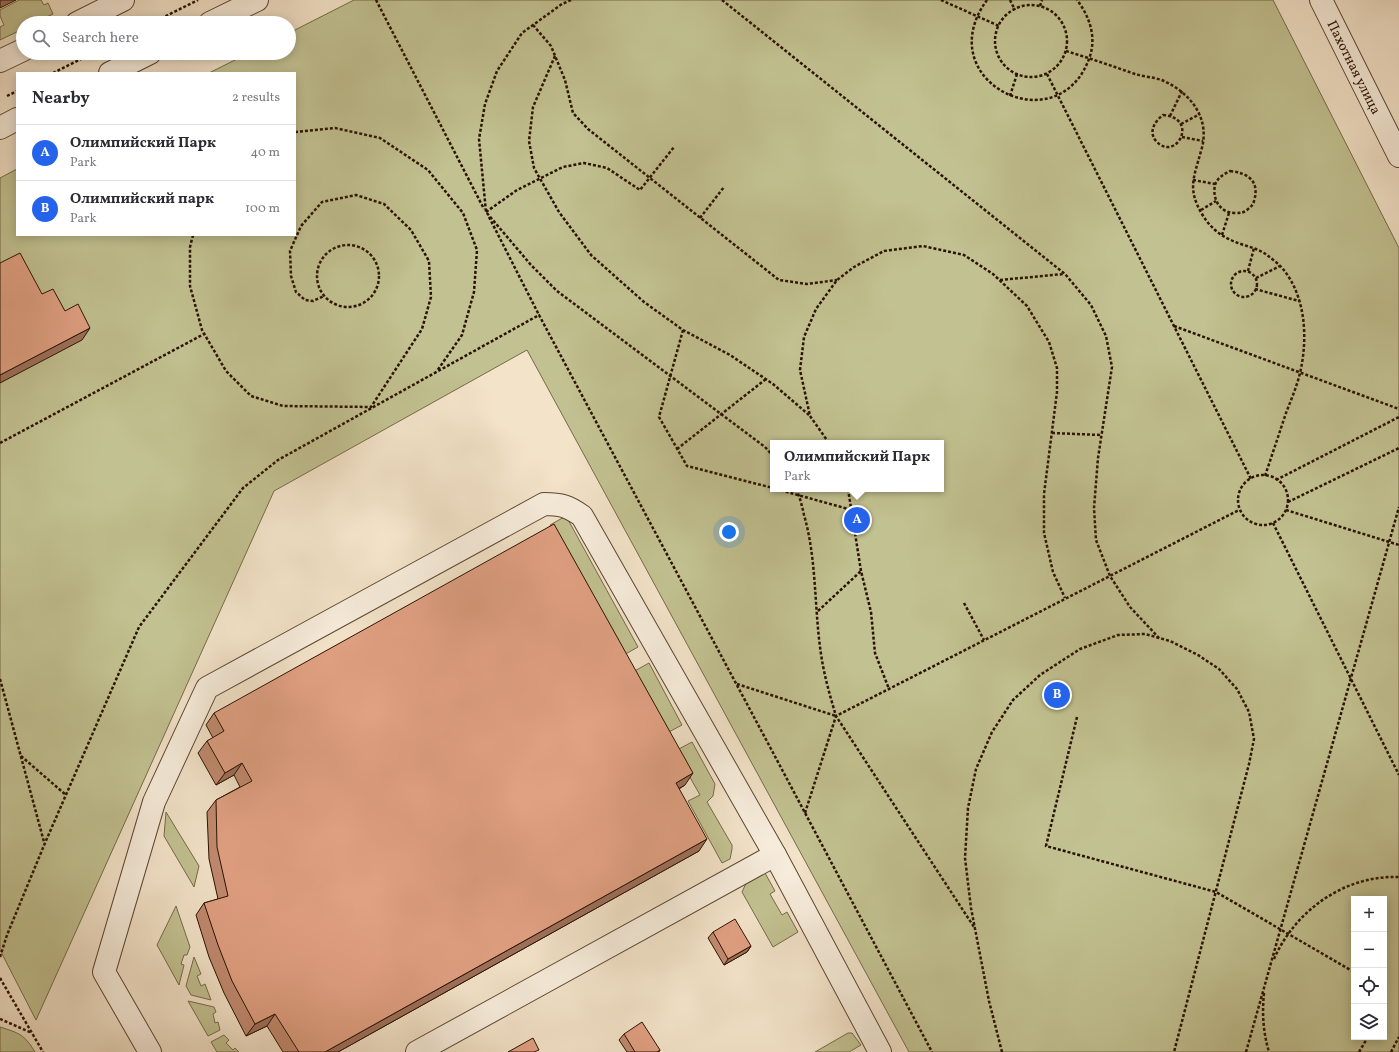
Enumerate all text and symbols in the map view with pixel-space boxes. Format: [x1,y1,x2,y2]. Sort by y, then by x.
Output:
search box [16,16,296,60]
street label: Пахотная улица [1322,17,1385,118]
icon: search [30,27,52,49]
text: Search here [62,28,139,49]
text: Nearby [32,87,90,110]
text: 2 results [232,89,280,107]
text: Олимпийский Парк [70,133,216,154]
text: A [40,144,50,162]
text: 40 m [251,144,280,162]
text: Park [70,154,97,172]
text: Олимпийский парк [70,189,214,210]
text: B [41,200,49,218]
text: 100 m [245,200,280,218]
text: Park [70,210,97,228]
popup [770,440,944,492]
text: Олимпийский Парк [784,447,930,468]
text: Park [784,468,811,486]
pin: A [844,505,870,535]
your location [719,522,739,542]
pin: B [1044,680,1070,710]
map controls [1351,896,1387,1040]
button: + [1351,896,1387,932]
button: − [1351,932,1387,968]
button: locate [1351,968,1387,1004]
button: layers [1351,1004,1387,1040]

